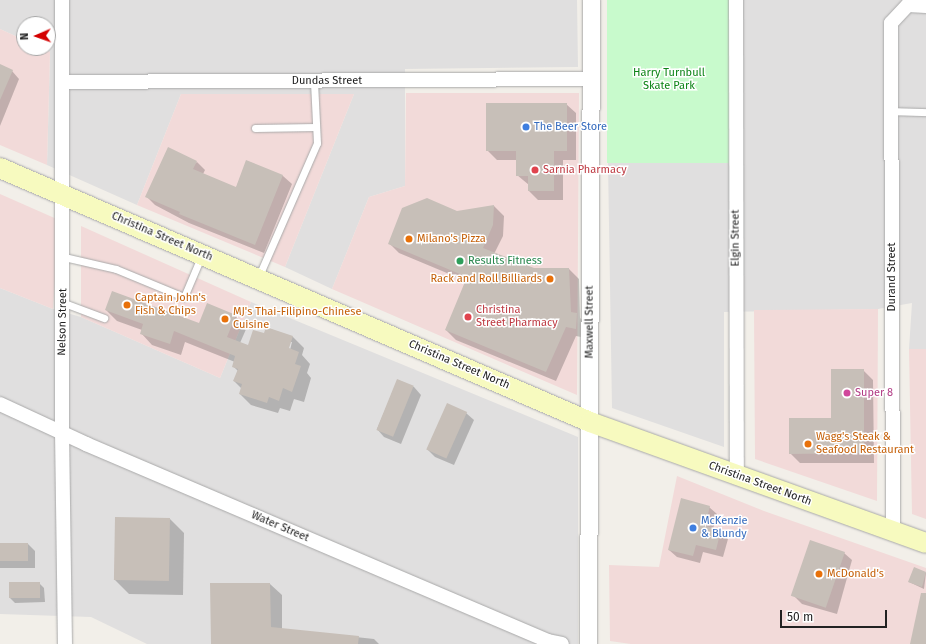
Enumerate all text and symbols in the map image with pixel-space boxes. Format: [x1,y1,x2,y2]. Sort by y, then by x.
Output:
north arrow [16,16,56,56]
text: N [18,33,31,40]
park label: Harry Turnbull Skate Park [633,67,705,93]
street label: Dundas Street [292,74,362,88]
place label: The Beer Store [534,120,607,134]
marker: The Beer Store [521,122,531,132]
place label: Sarnia Pharmacy [543,163,627,177]
marker: Sarnia Pharmacy [530,165,540,175]
street label: Elgin Street [729,209,743,267]
street label: Christina Street North [109,210,215,264]
place label: Milano's Pizza [417,232,486,246]
marker: Milano's Pizza [404,234,414,244]
street label: Durand Street [885,242,899,312]
place label: Results Fitness [468,254,542,268]
marker: Results Fitness [455,256,465,266]
place label: Rack and Roll Billiards [431,272,542,286]
marker: Rack and Roll Billiards [545,274,555,284]
street label: Maxwell Street [583,286,597,358]
street label: Nelson Street [56,288,70,356]
place label: Captain John's Fish & Chips [135,292,206,318]
marker: Captain John's Fish & Chips [122,300,132,310]
place label: Christina Street Pharmacy [476,304,558,330]
place label: MJ's Thai-Filipino-Chinese Cuisine [233,306,361,332]
marker: Christina Street Pharmacy [463,312,473,322]
marker: MJ's Thai-Filipino-Chinese Cuisine [220,314,230,324]
street label: Christina Street North [406,338,512,392]
place label: Super 8 [855,386,893,400]
marker: Super 8 [842,388,852,398]
place label: Wagg's Steak & Seafood Restaurant [816,431,914,457]
marker: Wagg's Steak & Seafood Restaurant [803,439,813,449]
street label: Christina Street North [707,459,813,509]
street label: Water Street [249,509,311,545]
place label: McKenzie & Blundy [701,515,747,541]
marker: McKenzie & Blundy [688,523,698,533]
place label: McDonald's [827,567,884,581]
marker: McDonald's [814,569,824,579]
scale bar [782,602,889,628]
text: 50 m [787,610,813,624]

